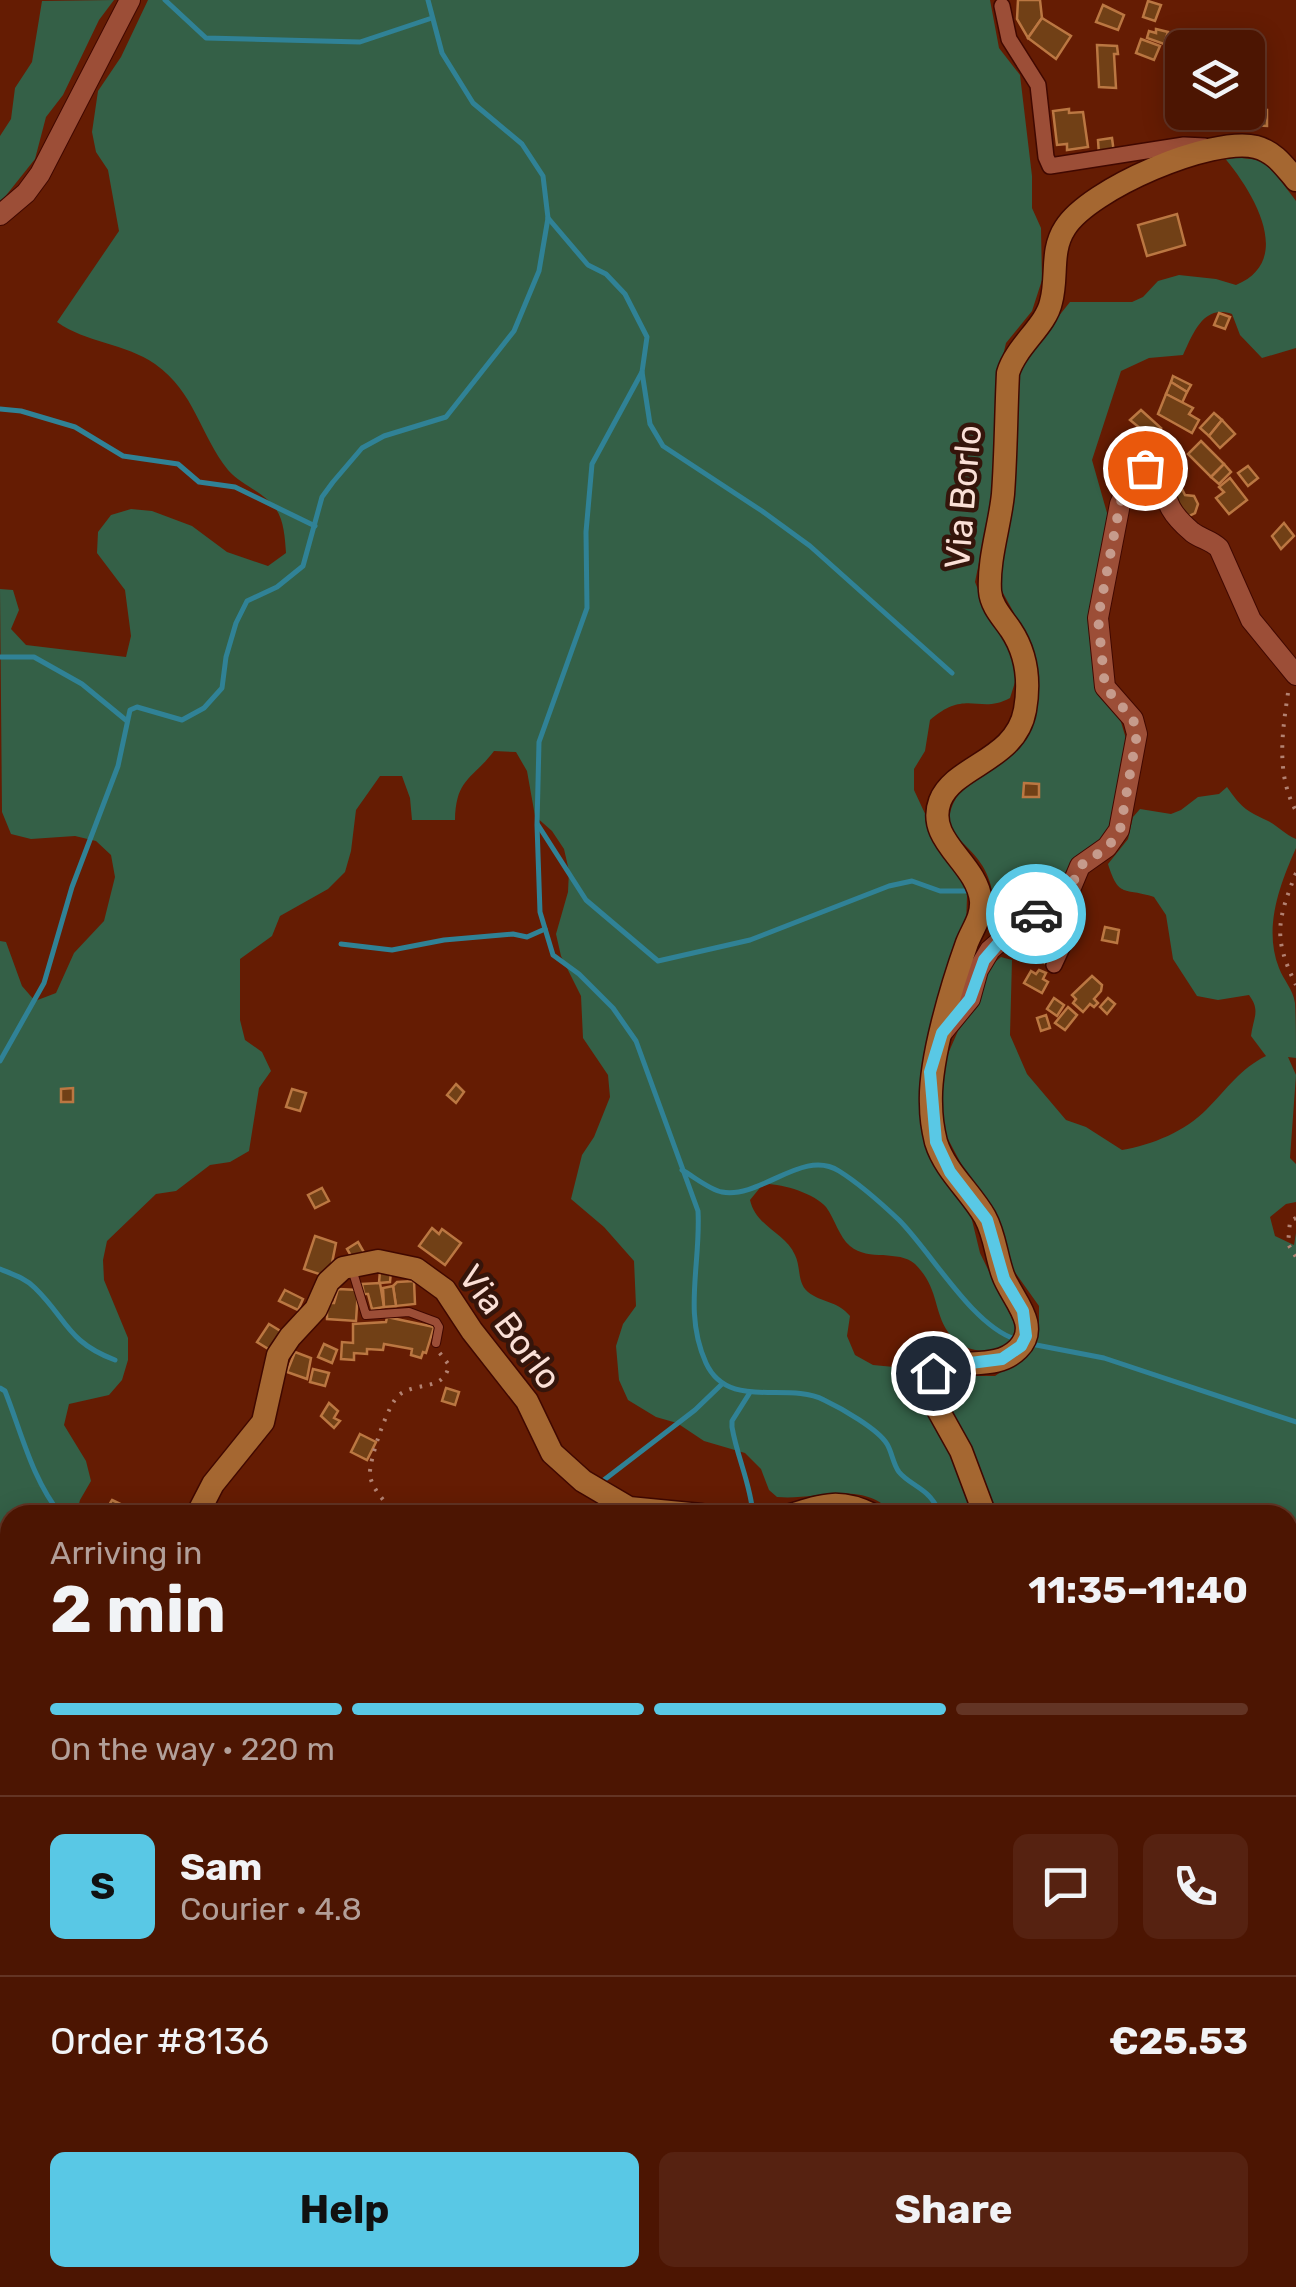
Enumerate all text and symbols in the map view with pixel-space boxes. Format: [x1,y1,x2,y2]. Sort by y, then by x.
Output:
map controls [1165,30,1265,130]
button: layers [1165,30,1265,130]
street label: Via Borlo [936,423,990,571]
pin [1103,426,1188,511]
icon: bag [1118,441,1173,496]
courier [986,864,1086,964]
icon: car [1009,887,1064,942]
street label: Via Borlo [450,1257,570,1397]
pin [891,1331,976,1416]
icon: home [906,1346,961,1401]
text: Arriving in [50,1534,202,1572]
text: 11:35–11:40 [1028,1567,1248,1613]
text: 2 min [50,1571,226,1648]
text: On the way · 220 m [50,1730,335,1768]
button: chat [1013,1834,1118,1939]
button: phone [1143,1834,1248,1939]
text: Sam [180,1844,262,1890]
text: S [90,1863,115,1909]
text: Courier · 4.8 [180,1890,362,1928]
text: Order #8136 [50,2018,269,2064]
text: €25.53 [1109,2018,1248,2064]
button: Help [50,2152,639,2267]
button: Share [659,2152,1248,2267]

